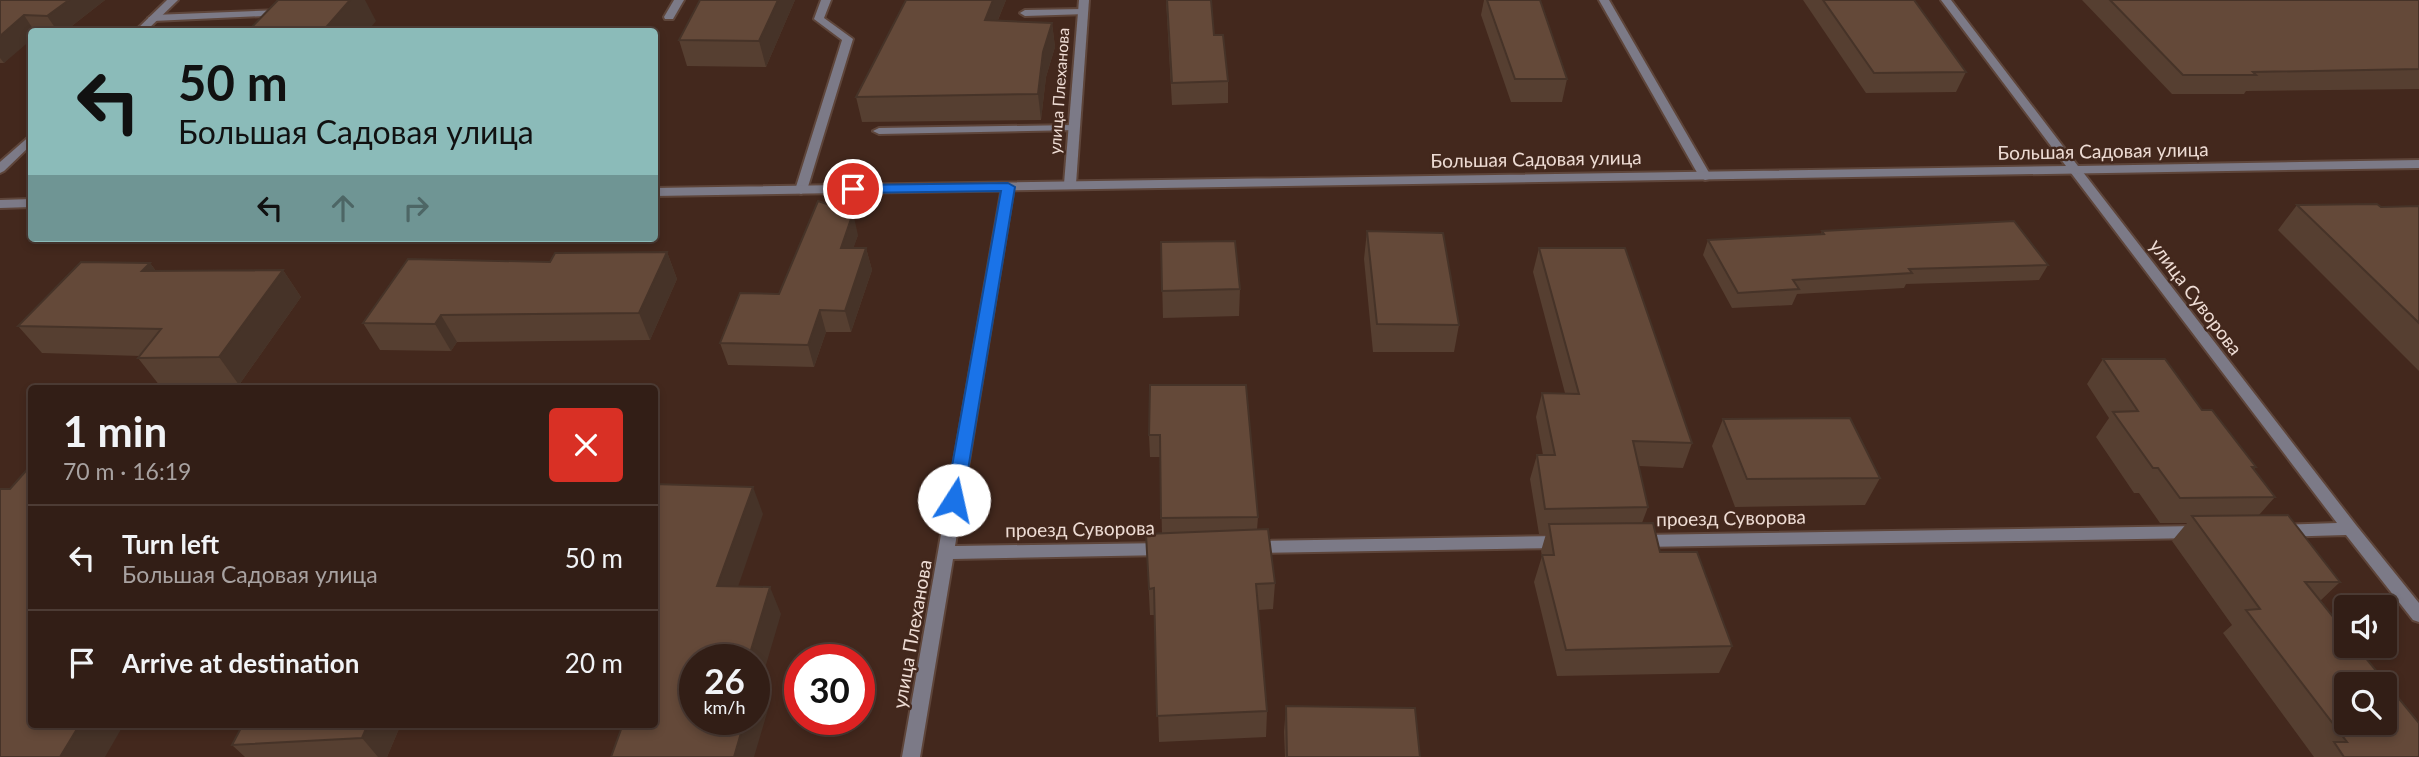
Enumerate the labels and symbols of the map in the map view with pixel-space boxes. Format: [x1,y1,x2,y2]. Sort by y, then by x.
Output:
street label: улица Плеханова [1045,27,1072,155]
street label: Большая Садовая улица [1997,137,2209,164]
street label: Большая Садовая улица [1430,145,1642,172]
pin [823,159,883,219]
street label: улица Суворова [2145,234,2248,359]
position arrow [917,463,991,537]
street label: проезд Суворова [1656,505,1806,530]
street label: проезд Суворова [1005,516,1155,541]
street label: улица Плеханова [887,558,936,710]
speed limit sign: 30 [784,644,875,735]

